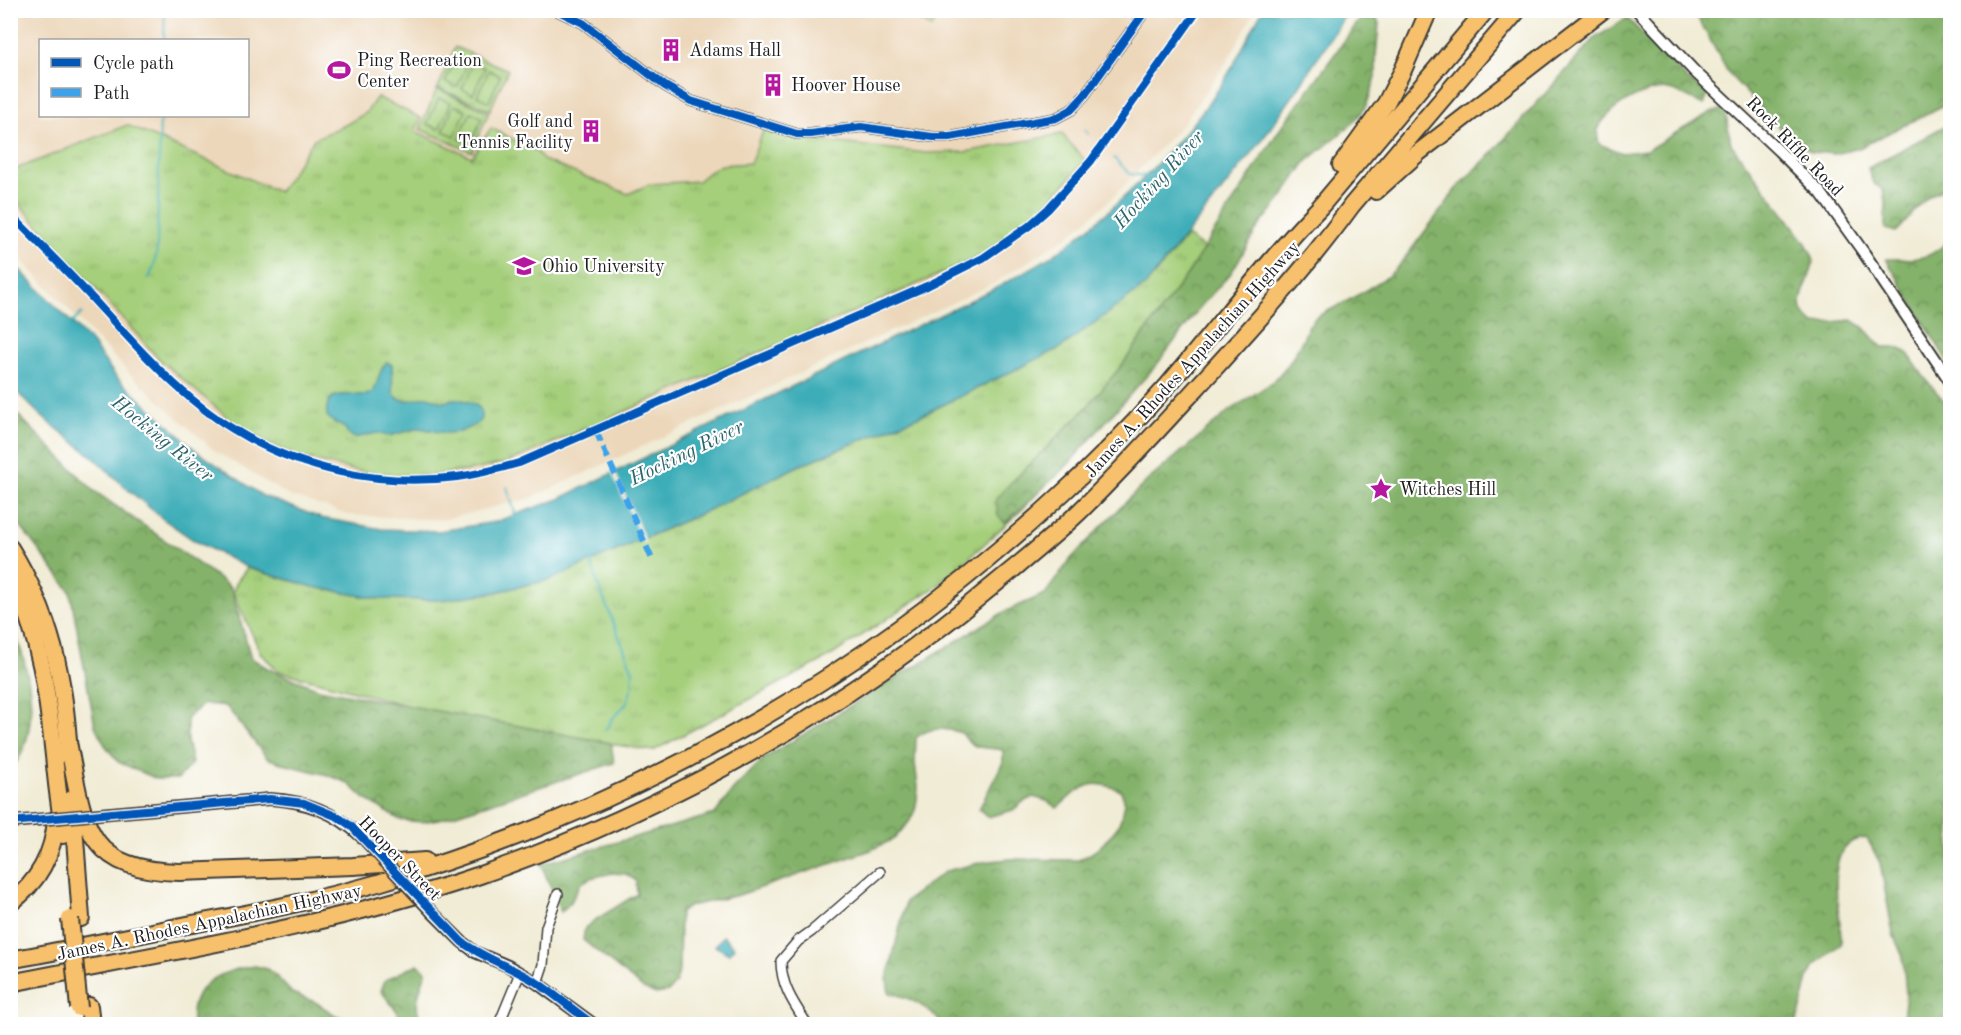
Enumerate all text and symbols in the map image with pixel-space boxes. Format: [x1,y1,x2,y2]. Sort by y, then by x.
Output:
building icon: Adams Hall [658,37,684,63]
legend [39,39,249,117]
place label: Adams Hall [689,42,781,60]
place label: Ping Recreation Center [357,52,482,91]
text: Cycle path [93,55,174,73]
sports icon: Ping Recreation Center [326,57,352,83]
building icon: Hoover House [760,72,786,98]
place label: Hoover House [791,77,900,95]
text: Path [93,85,130,103]
street label: Rock Riffle Road [1742,93,1846,200]
place label: Golf and Tennis Facility [458,113,573,152]
building icon: Golf and Tennis Facility [578,118,604,144]
water label: Hocking River [1110,127,1209,234]
street label: James A. Rhodes Appalachian Highway [1082,238,1304,481]
school or university icon: Ohio University [511,253,537,279]
place label: Ohio University [542,258,665,276]
water label: Hocking River [106,392,217,487]
water label: Hocking River [626,417,747,490]
place icon: Witches Hill [1368,476,1394,502]
place label: Witches Hill [1399,481,1496,499]
street label: Hooper Street [355,813,444,904]
street label: James A. Rhodes Appalachian Highway [55,882,364,964]

